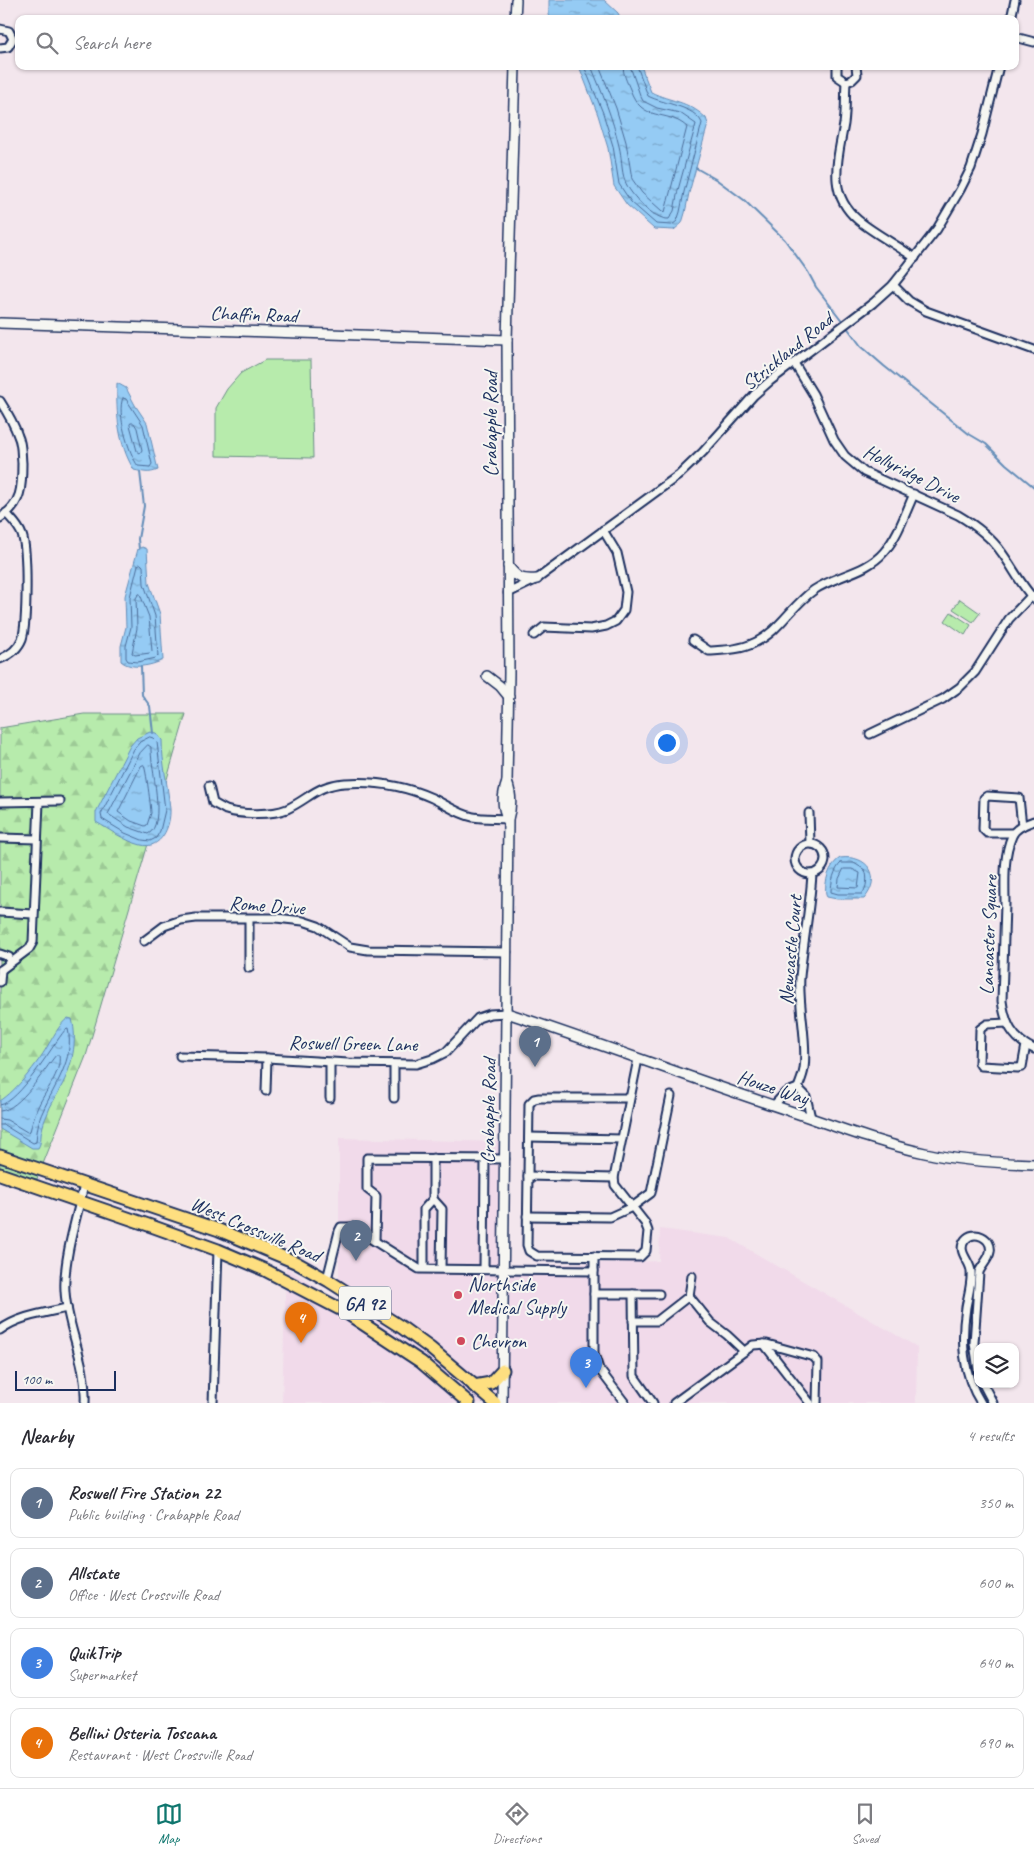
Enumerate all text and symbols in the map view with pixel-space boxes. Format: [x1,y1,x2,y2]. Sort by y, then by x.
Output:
search box [15,15,1019,70]
icon: search [33,29,61,57]
text: Search here [73,31,150,55]
street label: Chaffin Road [210,300,301,329]
street label: Strickland Road [737,305,840,396]
street label: Crabapple Road [478,368,503,477]
street label: Hollyridge Drive [859,438,966,509]
your location [654,730,680,756]
street label: Lancaster Square [974,873,1003,995]
street label: Rome Drive [228,890,307,921]
street label: Newcastle Court [773,892,808,1006]
pin: 1 [519,1026,551,1067]
street label: Roswell Green Lane [288,1030,419,1057]
street label: Crabapple Road [475,1055,502,1164]
street label: Houze Way [734,1064,813,1111]
street label: West Crossville Road [187,1191,328,1269]
pin: 2 [340,1220,372,1261]
place label: Northside Medical Supply [468,1272,568,1320]
road number: GA 92 [339,1286,391,1320]
marker: Northside Medical Supply [452,1289,464,1301]
pin: 4 [285,1302,317,1343]
place label: Chevron [471,1329,527,1354]
marker: Chevron [455,1335,467,1347]
map controls [974,1343,1019,1388]
button: layers [974,1343,1019,1388]
pin: 3 [570,1347,602,1388]
scale bar [15,1368,116,1391]
text: 100 m [22,1371,52,1388]
text: Nearby [20,1423,73,1449]
text: 4 results [967,1426,1014,1446]
text: Roswell Fire Station 22 [68,1481,220,1505]
text: 1 [33,1493,41,1513]
text: 350 m [979,1493,1013,1513]
text: Public building · Crabapple Road [68,1505,239,1525]
text: Allstate [68,1561,119,1585]
text: 2 [33,1573,41,1593]
text: 600 m [979,1573,1013,1593]
text: Office · West Crossville Road [68,1585,219,1605]
text: QuikTrip [68,1641,121,1665]
text: 3 [33,1653,41,1673]
text: 640 m [979,1653,1013,1673]
text: Supermarket [68,1665,136,1685]
text: Bellini Osteria Toscana [68,1721,216,1745]
text: 4 [33,1733,41,1753]
text: 690 m [979,1733,1013,1753]
text: Restaurant · West Crossville Road [68,1745,252,1765]
tab: Map [155,1800,183,1847]
tab: Directions [493,1800,541,1847]
tab: Saved [851,1800,879,1847]

